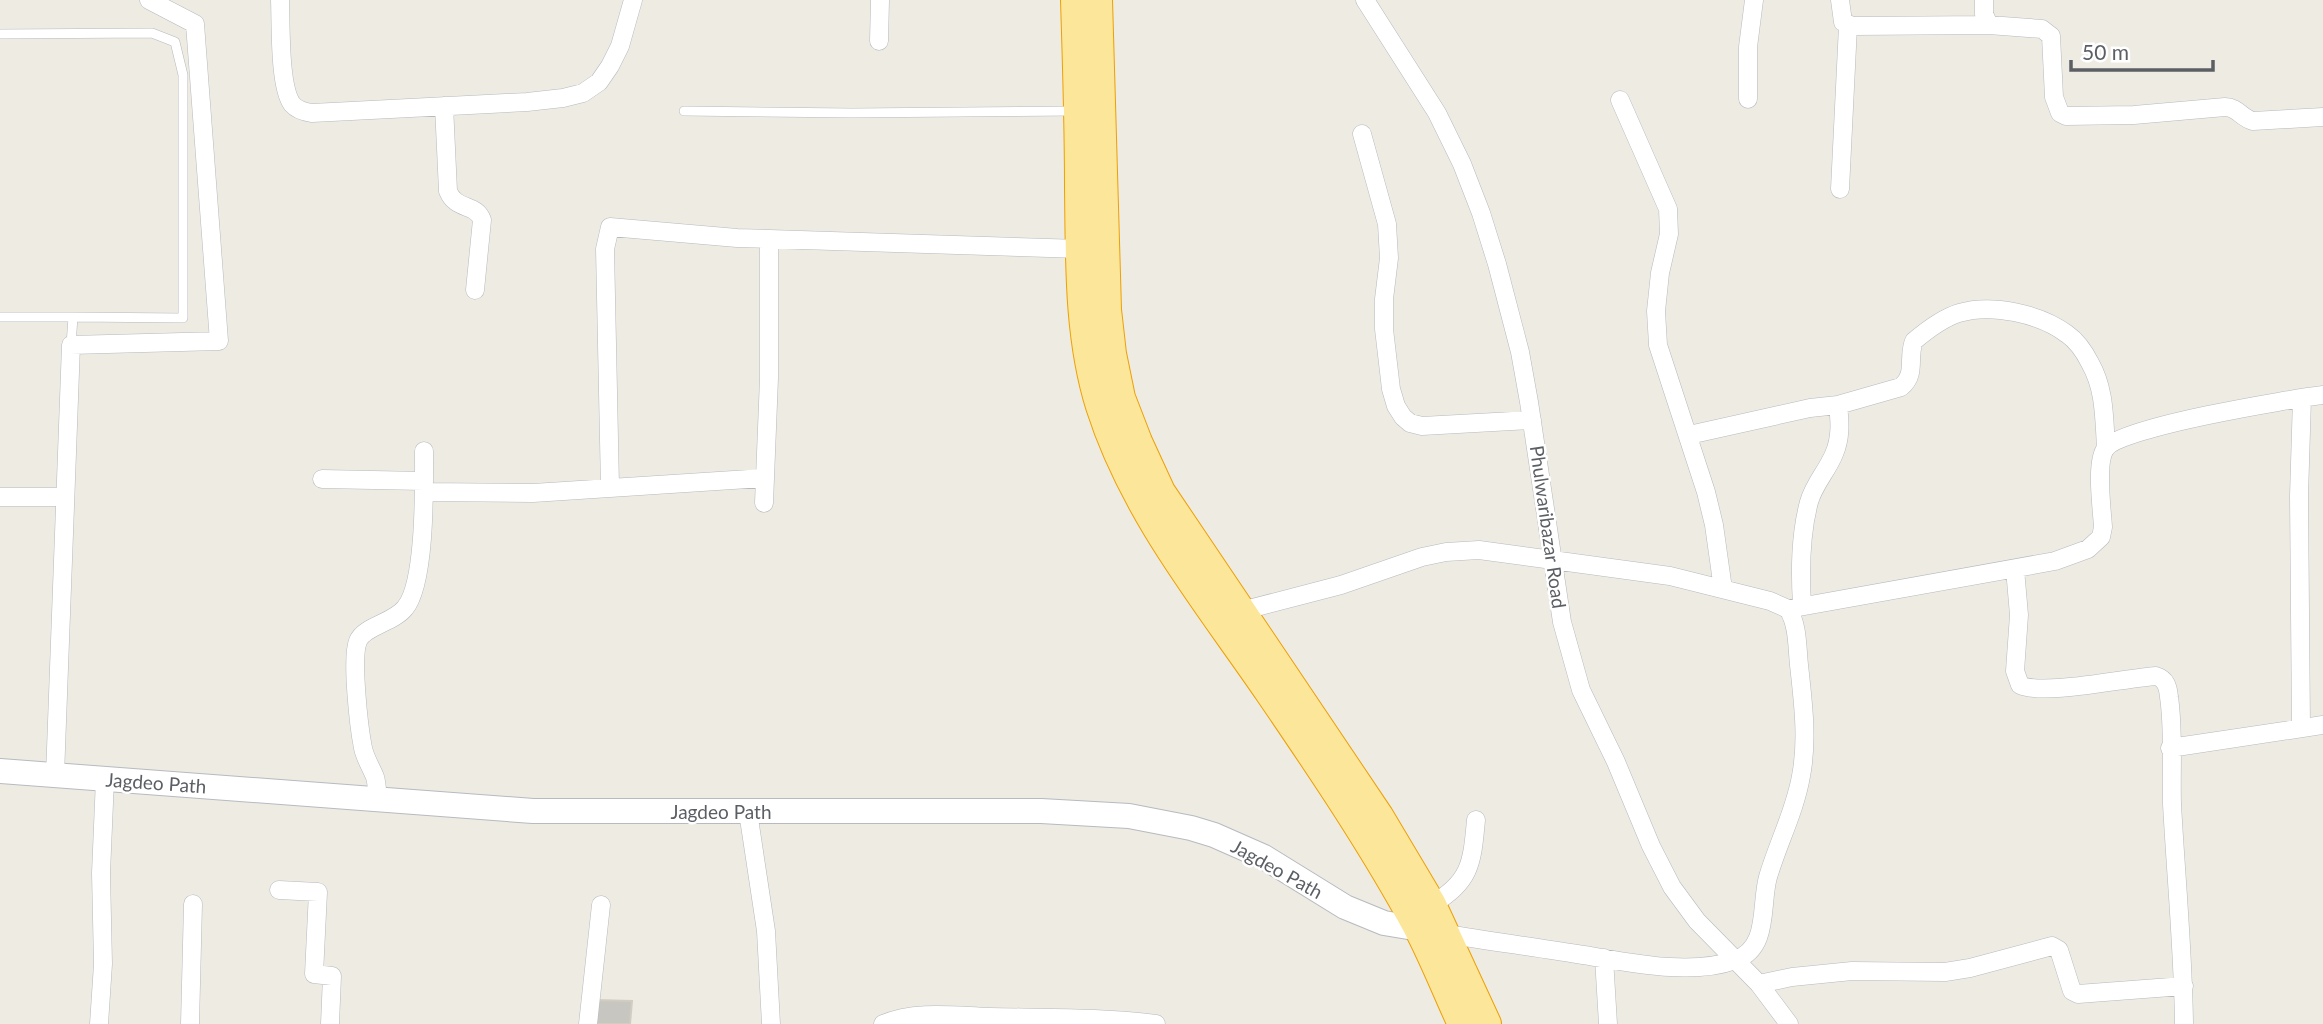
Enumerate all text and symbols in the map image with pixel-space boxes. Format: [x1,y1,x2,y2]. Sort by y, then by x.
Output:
scale bar [2071,28,2213,72]
text: 50 m [2082,39,2129,64]
street label: Phulwaribazar Road [1526,444,1571,610]
street label: Jagdeo Path [105,768,207,797]
street label: Jagdeo Path [671,800,772,823]
street label: Jagdeo Path [1227,834,1327,903]

